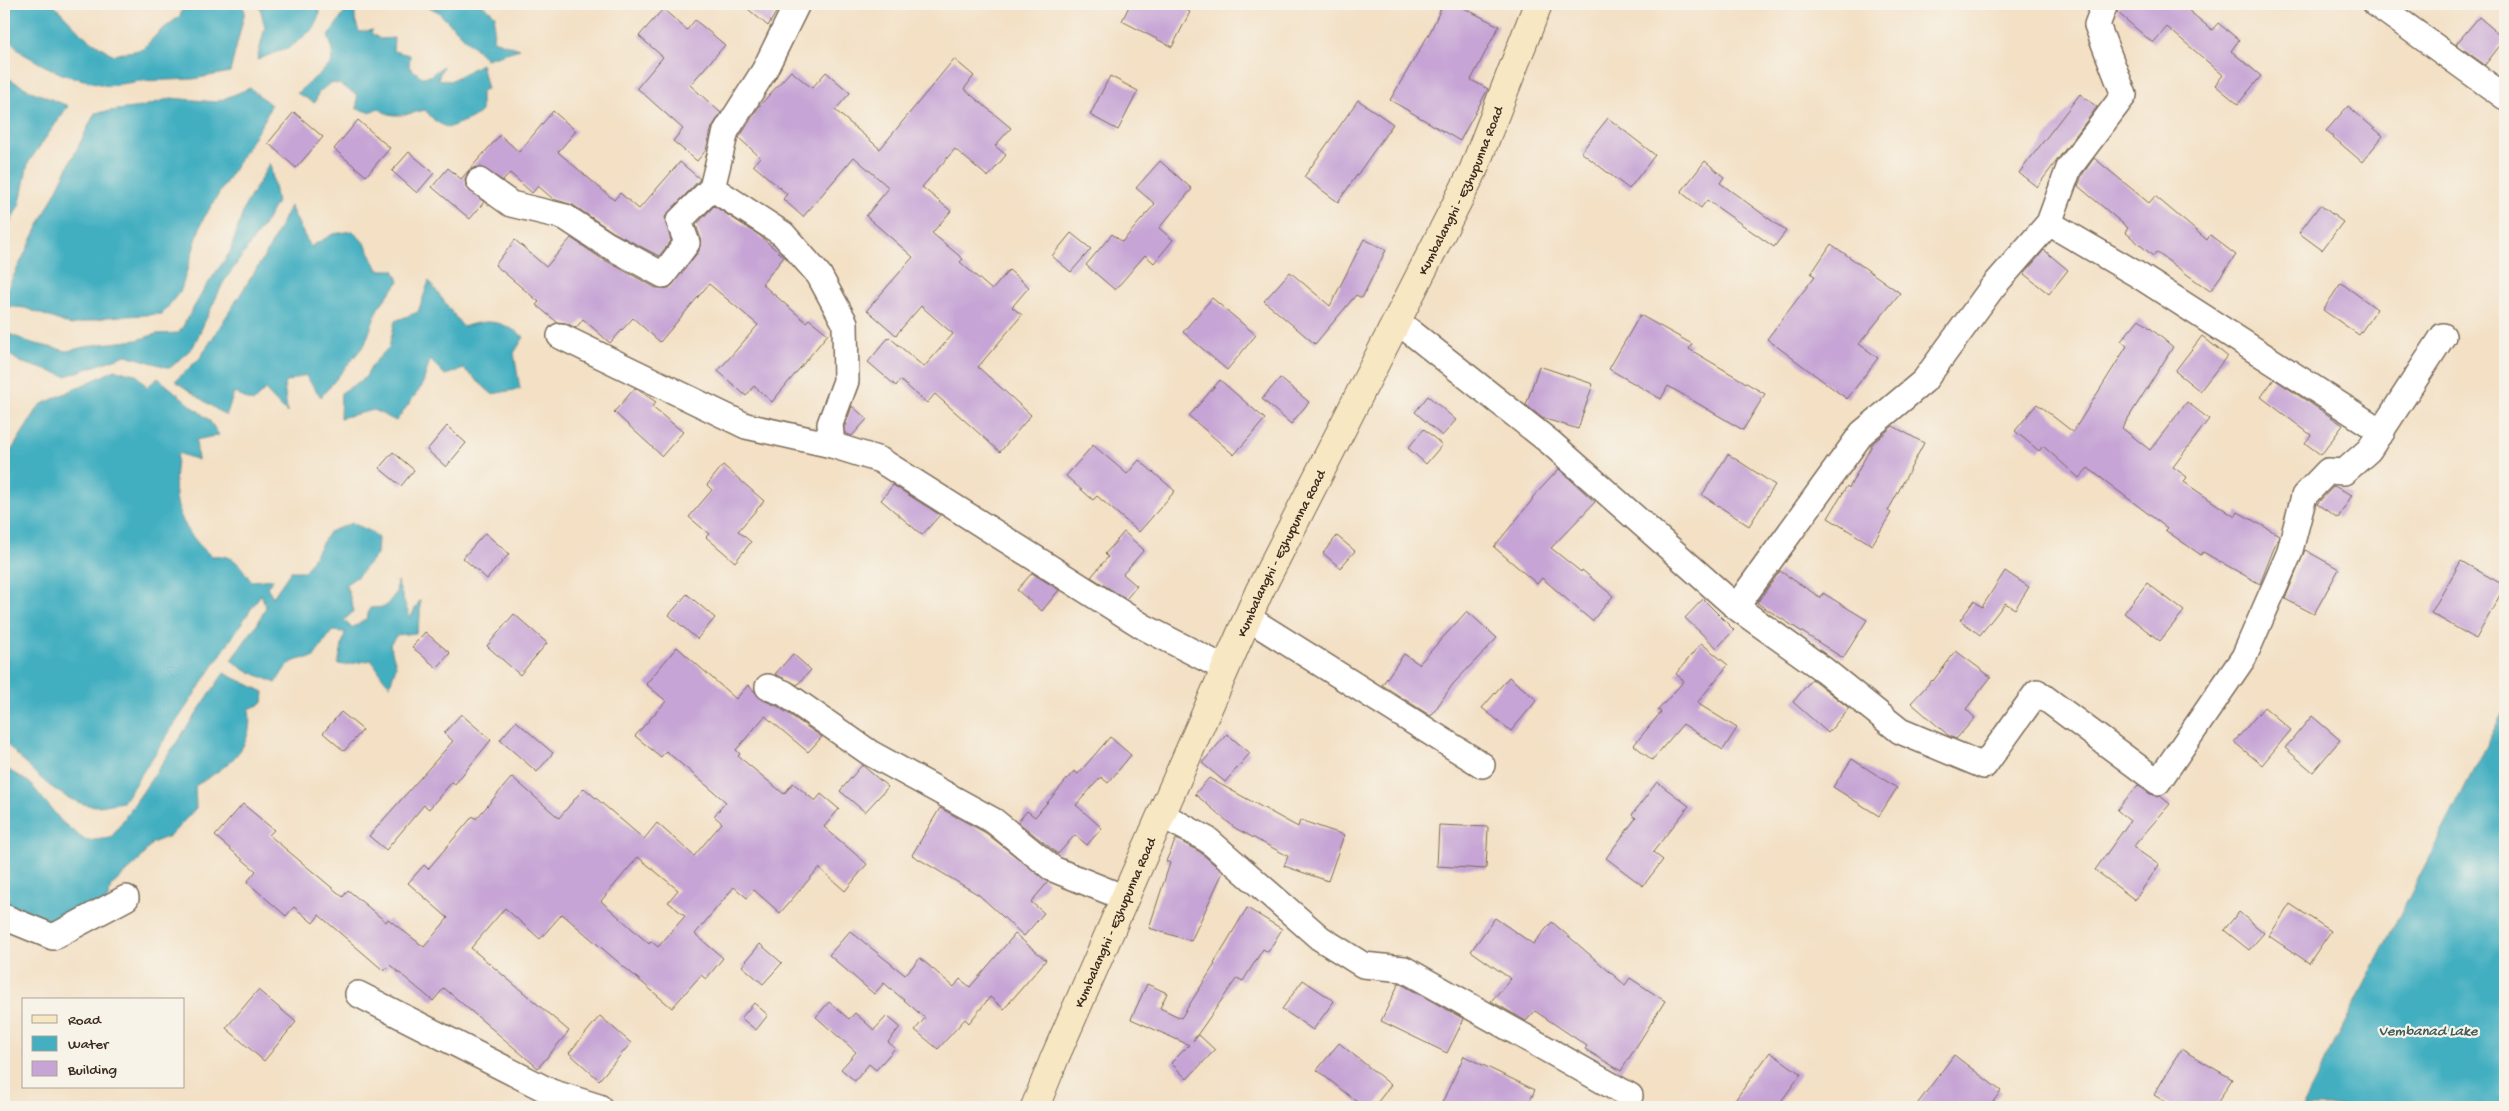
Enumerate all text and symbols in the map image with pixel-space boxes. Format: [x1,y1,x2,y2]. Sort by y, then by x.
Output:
street label: Kumbalanghi - Ezhupunna Road [1416,103,1509,278]
street label: Kumbalanghi - Ezhupunna Road [1234,466,1331,640]
street label: Kumbalanghi - Ezhupunna Road [1072,834,1162,1011]
legend [22,998,185,1088]
text: Road [68,1012,102,1030]
water label: Vembanad Lake [2378,1023,2479,1041]
text: Water [68,1036,110,1054]
text: Building [67,1062,117,1080]

